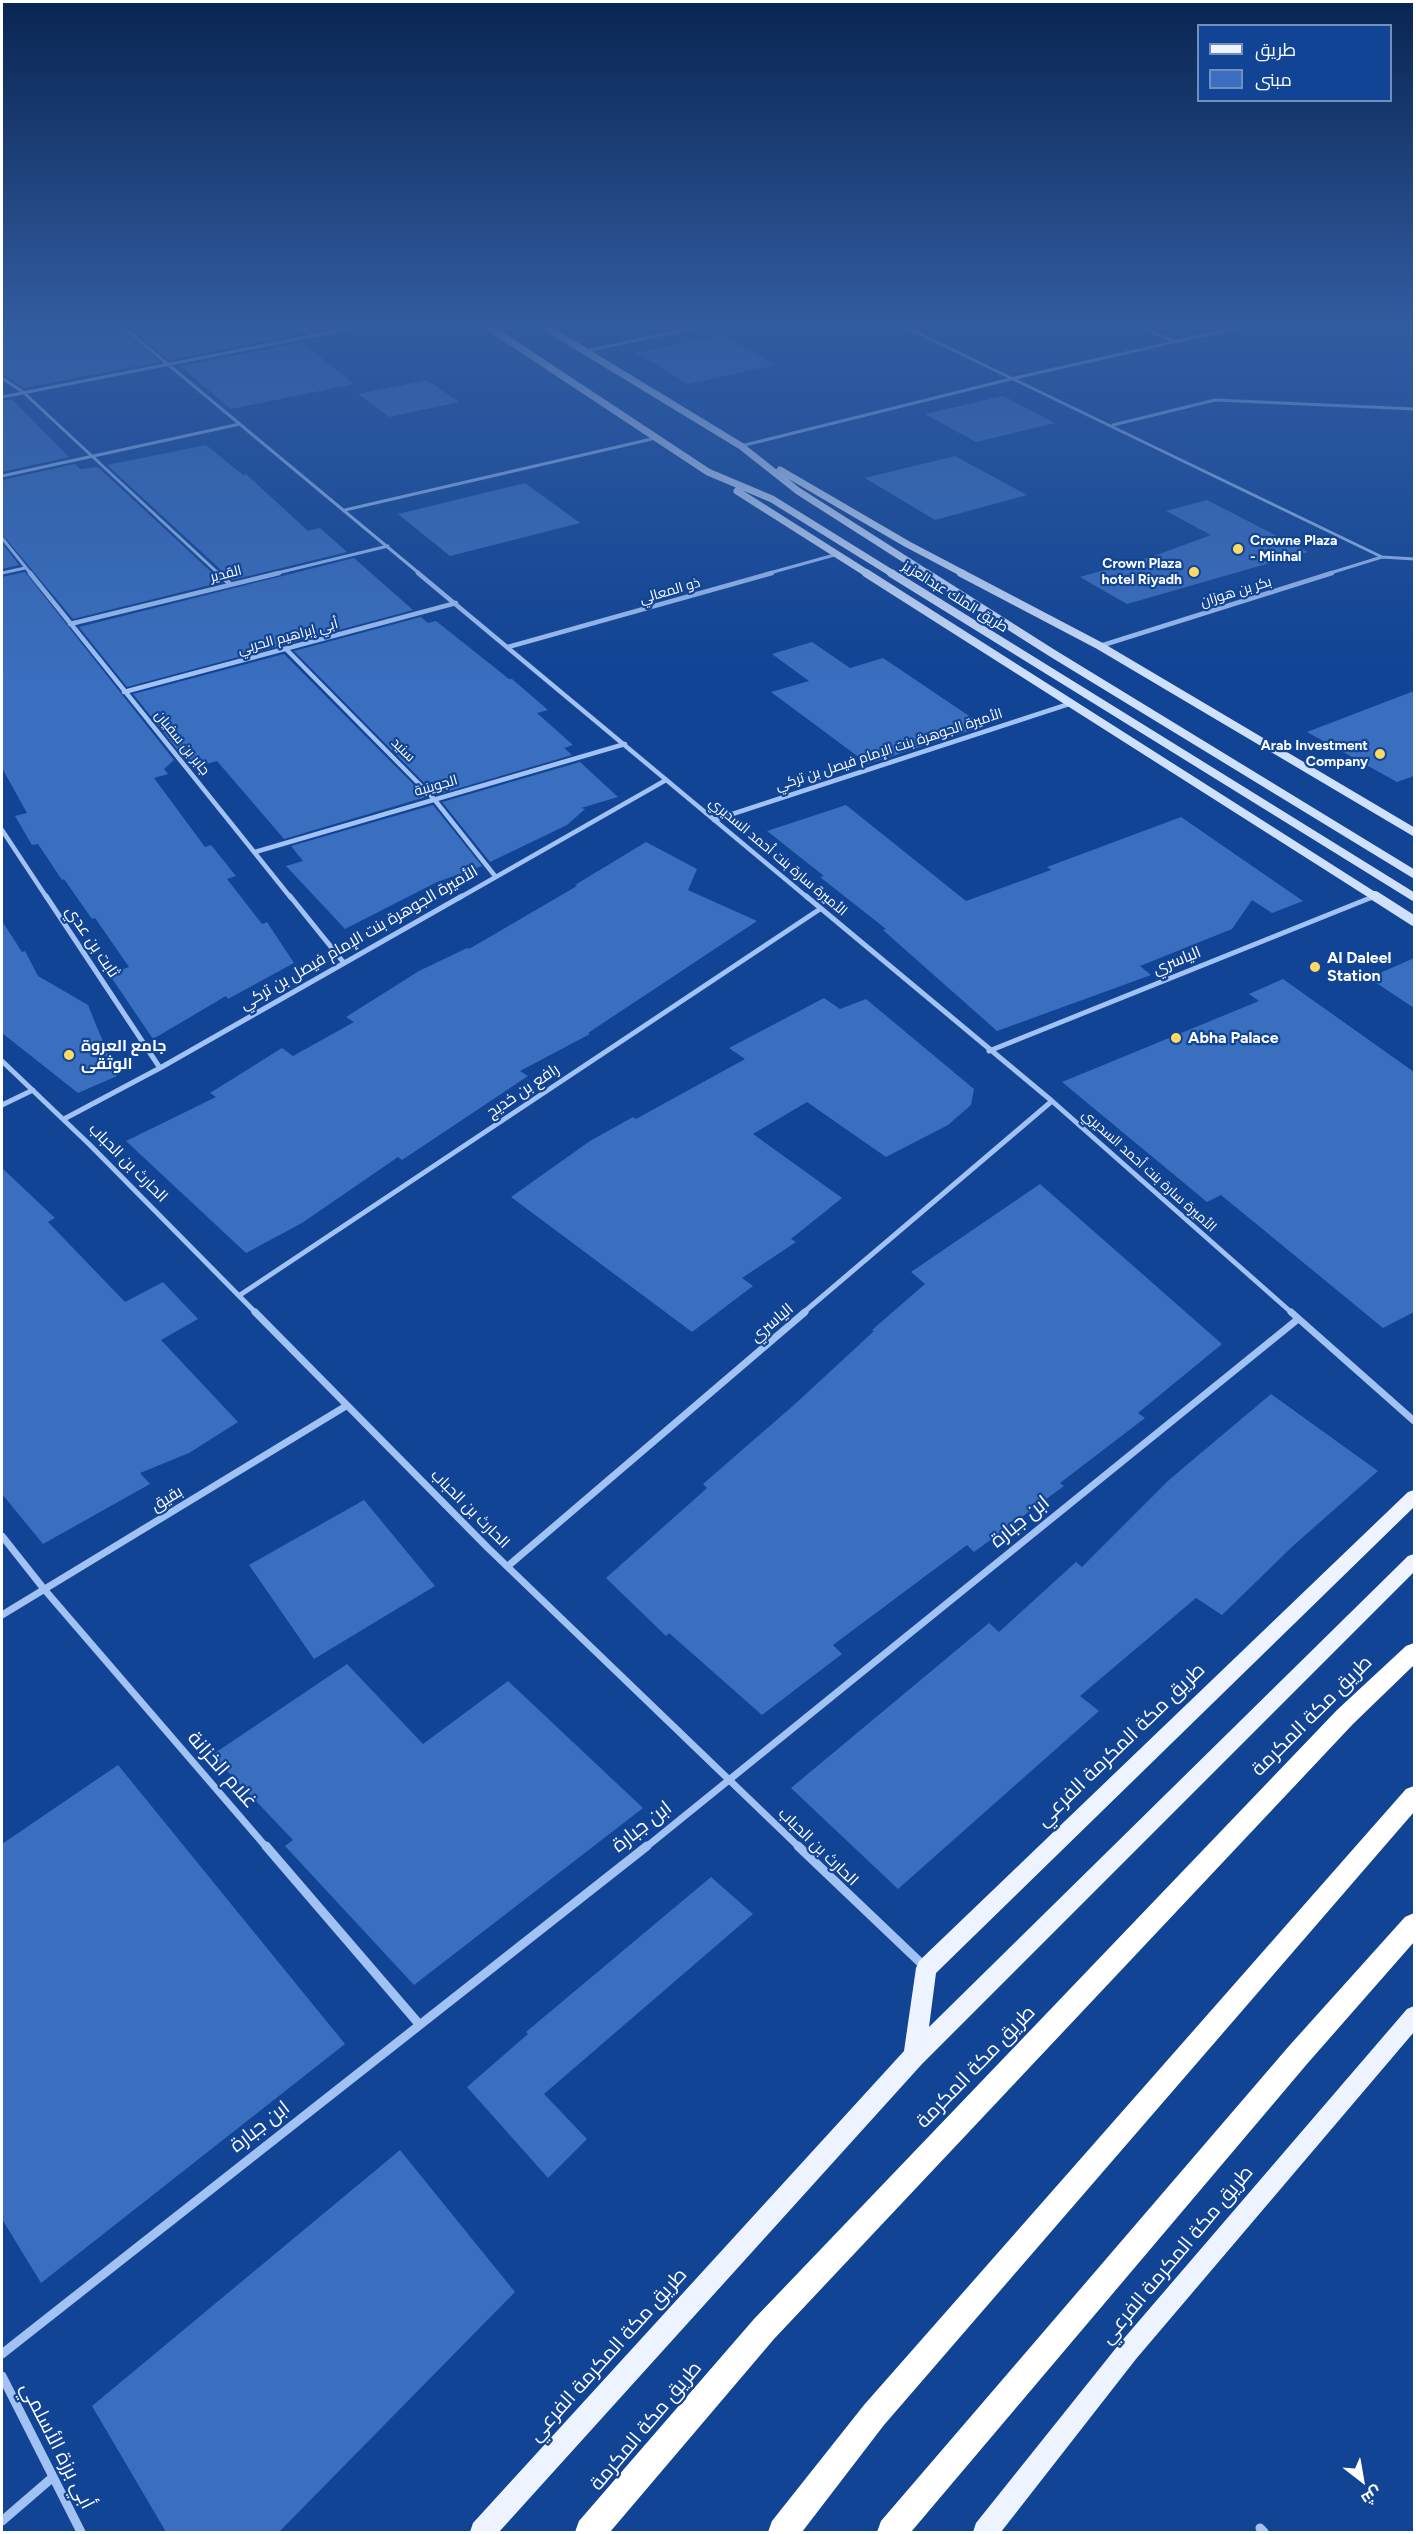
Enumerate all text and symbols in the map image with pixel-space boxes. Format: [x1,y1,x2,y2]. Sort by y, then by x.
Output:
legend [1197,24,1392,102]
text: طريق [1255,39,1296,61]
text: مبنى [1255,69,1292,91]
place label: Crowne Plaza - Minhal [1250,533,1337,566]
marker: Crowne Plaza - Minhal [1231,542,1245,556]
place label: Crown Plaza hotel Riyadh [1102,556,1182,588]
street label: طريق الملك عبدالعزيز [899,558,1011,636]
street label: القدير [208,562,244,586]
marker: Crown Plaza hotel Riyadh [1187,565,1201,579]
street label: بكر بن هوزان [1198,573,1274,611]
street label: ذو المعالي [638,574,702,608]
street label: أبي إبراهيم الحربي [236,616,340,658]
street label: الأميرة الجوهرة بنت الإمام فيصل بن تركي [773,705,1005,795]
street label: جابر بن سفيان [151,707,213,779]
street label: سنيد [387,734,419,766]
place label: Arab Investment Company [1261,738,1368,770]
marker: Arab Investment Company [1373,747,1387,761]
street label: الجوينبة [412,772,460,800]
street label: الأميرة سارة بنت أحمد السديري [706,794,850,920]
street label: الأميرة الجوهرة بنت الإمام فيصل بن تركي [237,862,481,1014]
street label: ثابت بن عدي [61,903,123,981]
street label: الياسري [1150,943,1204,979]
place label: Al Daleel Station [1327,948,1391,986]
marker: Al Daleel Station [1308,960,1322,974]
place label: Abha Palace [1188,1028,1278,1048]
marker: Abha Palace [1169,1031,1183,1045]
place label: جامع العروة الوثقى [81,1036,167,1074]
marker: جامع العروة الوثقى [62,1048,76,1062]
street label: رافع بن خديج [483,1060,563,1122]
street label: الأميرة سارة بنت أحمد السديري [1078,1106,1220,1236]
street label: الحارث بن الحباب [85,1120,171,1206]
street label: الياسري [747,1300,797,1346]
street label: الحارث بن الحباب [427,1466,513,1552]
street label: بقيق [148,1482,186,1516]
street label: ابن جبارة [985,1491,1055,1553]
street label: طريق مكة المكرمة [1247,1651,1377,1781]
street label: طريق مكة المكرمة الفرعي [1032,1658,1210,1832]
street label: غلام الخزانة [182,1727,262,1813]
street label: ابن جبارة [607,1796,677,1858]
street label: الحارث بن الحباب [774,1804,862,1890]
street label: طريق مكة المكرمة [911,2001,1041,2133]
street label: ابن جبارة [225,2096,295,2158]
street label: طريق مكة المكرمة الفرعي [1095,2161,1259,2349]
street label: طريق مكة المكرمة الفرعي [524,2263,692,2447]
street label: طريق مكة المكرمة [585,2357,707,2495]
street label: أبي برزة الأسلمي [15,2379,99,2513]
north arrow [1332,2450,1392,2510]
text: ش [1358,2482,1385,2509]

